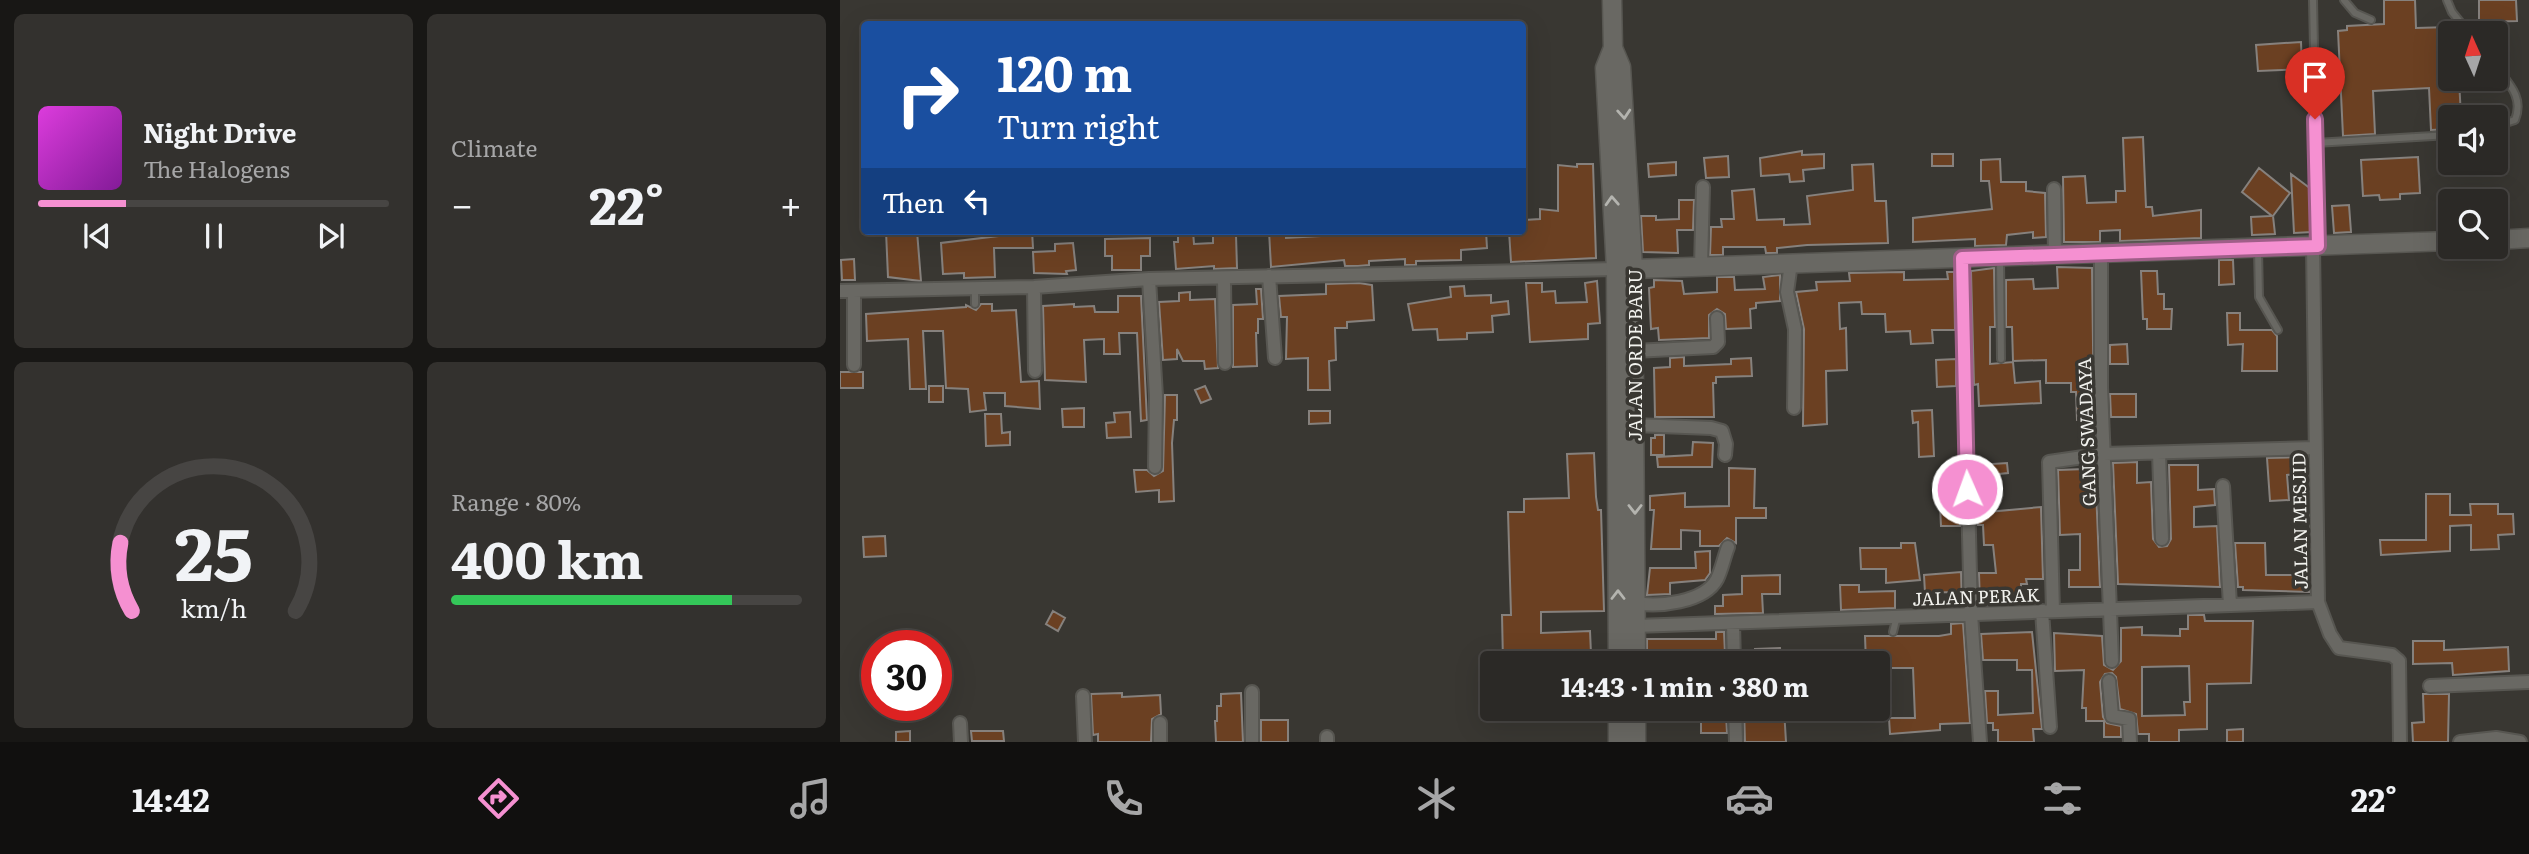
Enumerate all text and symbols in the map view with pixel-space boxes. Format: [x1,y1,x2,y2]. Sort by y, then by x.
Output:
north arrow [2438,21,2508,91]
map controls [2438,21,2508,259]
text: 120 m [997,34,1132,107]
pin [2285,47,2345,119]
icon: right [882,49,973,140]
icon: arrive [2296,58,2334,96]
text: Turn right [997,101,1159,149]
button: sound [2438,105,2508,175]
one-way arrow [1616,109,1631,120]
text: Night Drive [143,112,297,151]
text: Climate [451,130,537,164]
text: The Halogens [143,151,290,185]
text: 22° [589,164,664,241]
text: − [451,174,473,231]
text: + [780,174,802,231]
text: Then [882,182,944,221]
icon: left [958,182,996,220]
button: search [2438,189,2508,259]
one-way arrow [1605,195,1620,206]
icon: previous [78,217,116,255]
icon: pause [195,217,233,255]
icon: next [312,217,350,255]
street label: JALAN ORDE BARU [1621,269,1648,441]
street label: GANG SWADAYA [2070,357,2102,507]
position arrow [1930,452,2004,526]
street label: JALAN MESJID [2284,452,2314,590]
text: Range · 80% [451,484,581,518]
text: 25 [174,495,253,603]
one-way arrow [1627,504,1643,514]
text: 400 km [451,518,643,595]
street label: JALAN PERAK [1912,580,2041,612]
text: km/h [180,589,247,626]
one-way arrow [1610,589,1626,600]
speed limit sign: 30 [861,630,952,721]
text: 14:43 · 1 min · 380 m [1561,666,1809,705]
text: 14:42 [132,774,210,822]
icon: directions [474,774,523,823]
icon: music [786,774,835,823]
icon: phone [1099,774,1148,823]
icon: climate [1412,774,1461,823]
icon: car [1725,774,1774,823]
icon: filters [2038,774,2087,823]
text: 22° [2351,774,2397,822]

